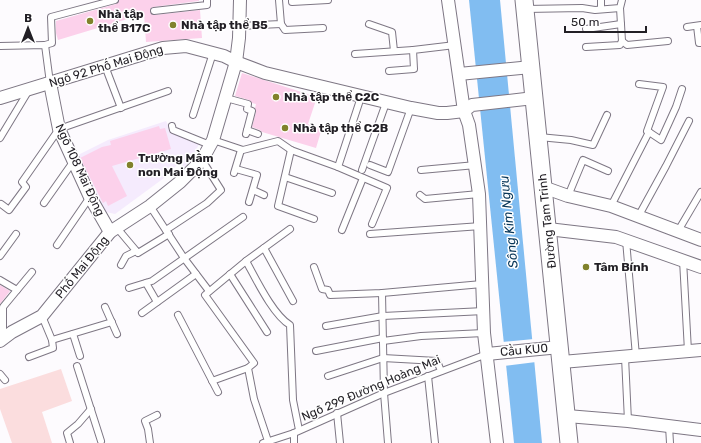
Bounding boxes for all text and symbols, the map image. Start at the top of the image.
place label: Nhà tập thể B17C [98,7,151,35]
north arrow [8,8,48,48]
scale bar [565,8,646,34]
text: B [24,12,32,25]
text: 50 m [571,15,599,29]
marker: Nhà tập thể B17C [85,16,95,26]
place label: Nhà tập thể B5 [181,18,268,32]
marker: Nhà tập thể B5 [168,20,178,30]
street label: Ngõ 92 Phố Mai Động [47,41,165,90]
place label: Nhà tập thể C2C [284,90,380,104]
marker: Nhà tập thể C2C [271,92,281,102]
place label: Nhà tập thể C2B [293,121,388,135]
street label: Ngõ 108 Mai Động [52,122,108,218]
marker: Nhà tập thể C2B [280,123,290,133]
place label: Trường Mầm non Mai Động [138,150,218,179]
marker: Trường Mầm non Mai Động [125,160,135,170]
street label: Đường Tam Trinh [535,173,559,269]
water label: Sông Kim Ngưu [496,175,522,269]
street label: Phố Mai Động [52,233,111,301]
place label: Tâm Bính [594,260,649,274]
marker: Tâm Bính [581,262,591,272]
street label: Cầu KU0 [499,340,549,359]
street label: Ngõ 299 Đường Hoàng Mai [299,352,443,424]

